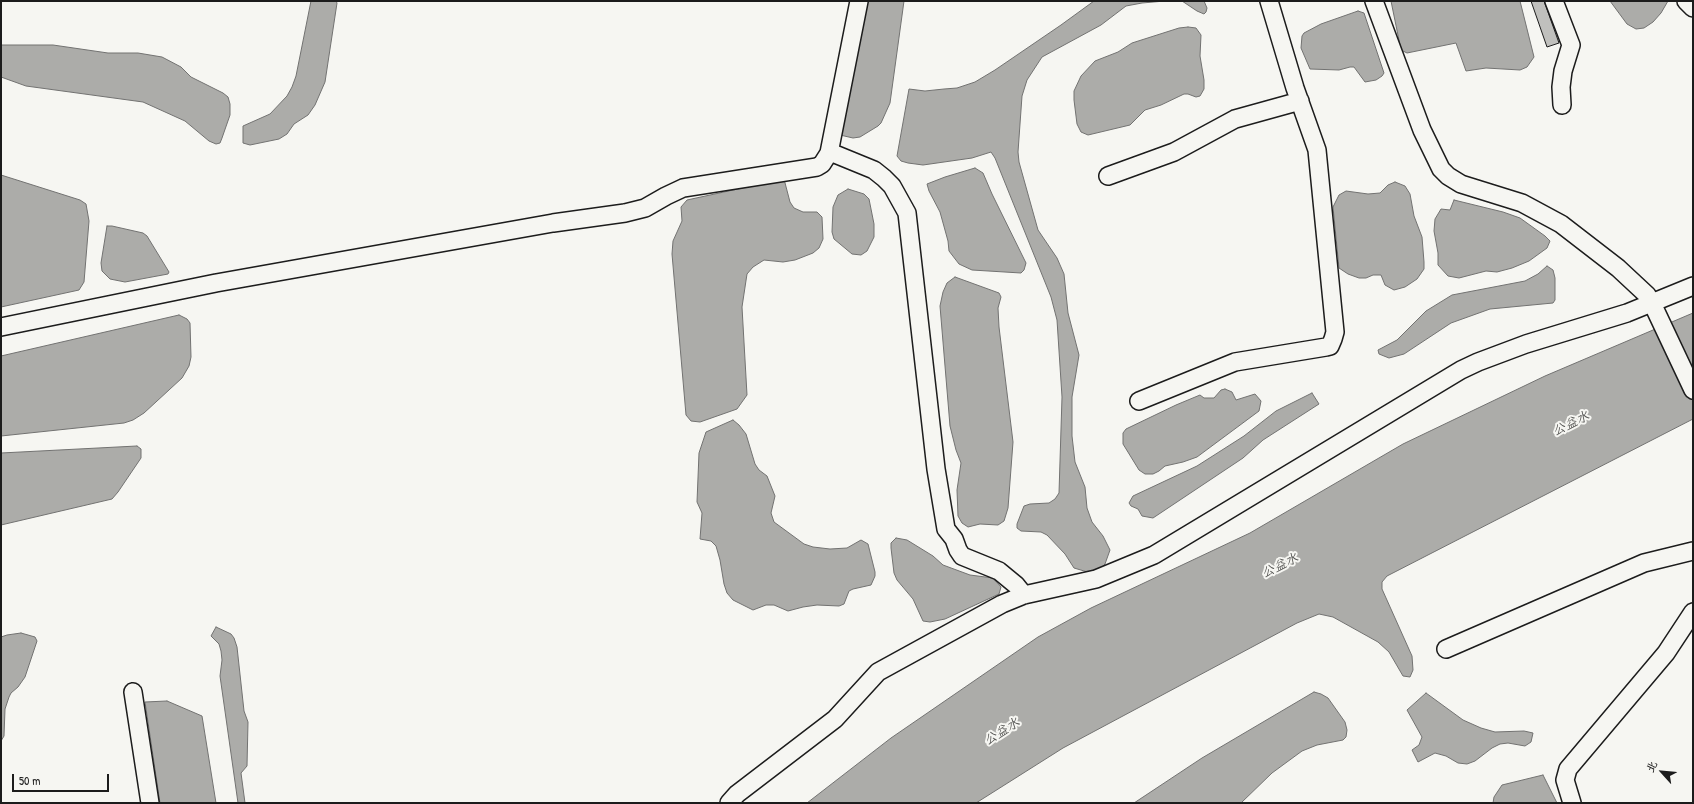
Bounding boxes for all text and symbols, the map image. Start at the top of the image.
water label: 公益水 [1550,408,1592,440]
water label: 公益水 [1259,550,1301,582]
water label: 公益水 [981,715,1023,749]
north arrow [1642,752,1682,792]
text: 北 [1643,758,1660,775]
scale bar [14,766,111,792]
text: 50 m [19,772,40,789]

